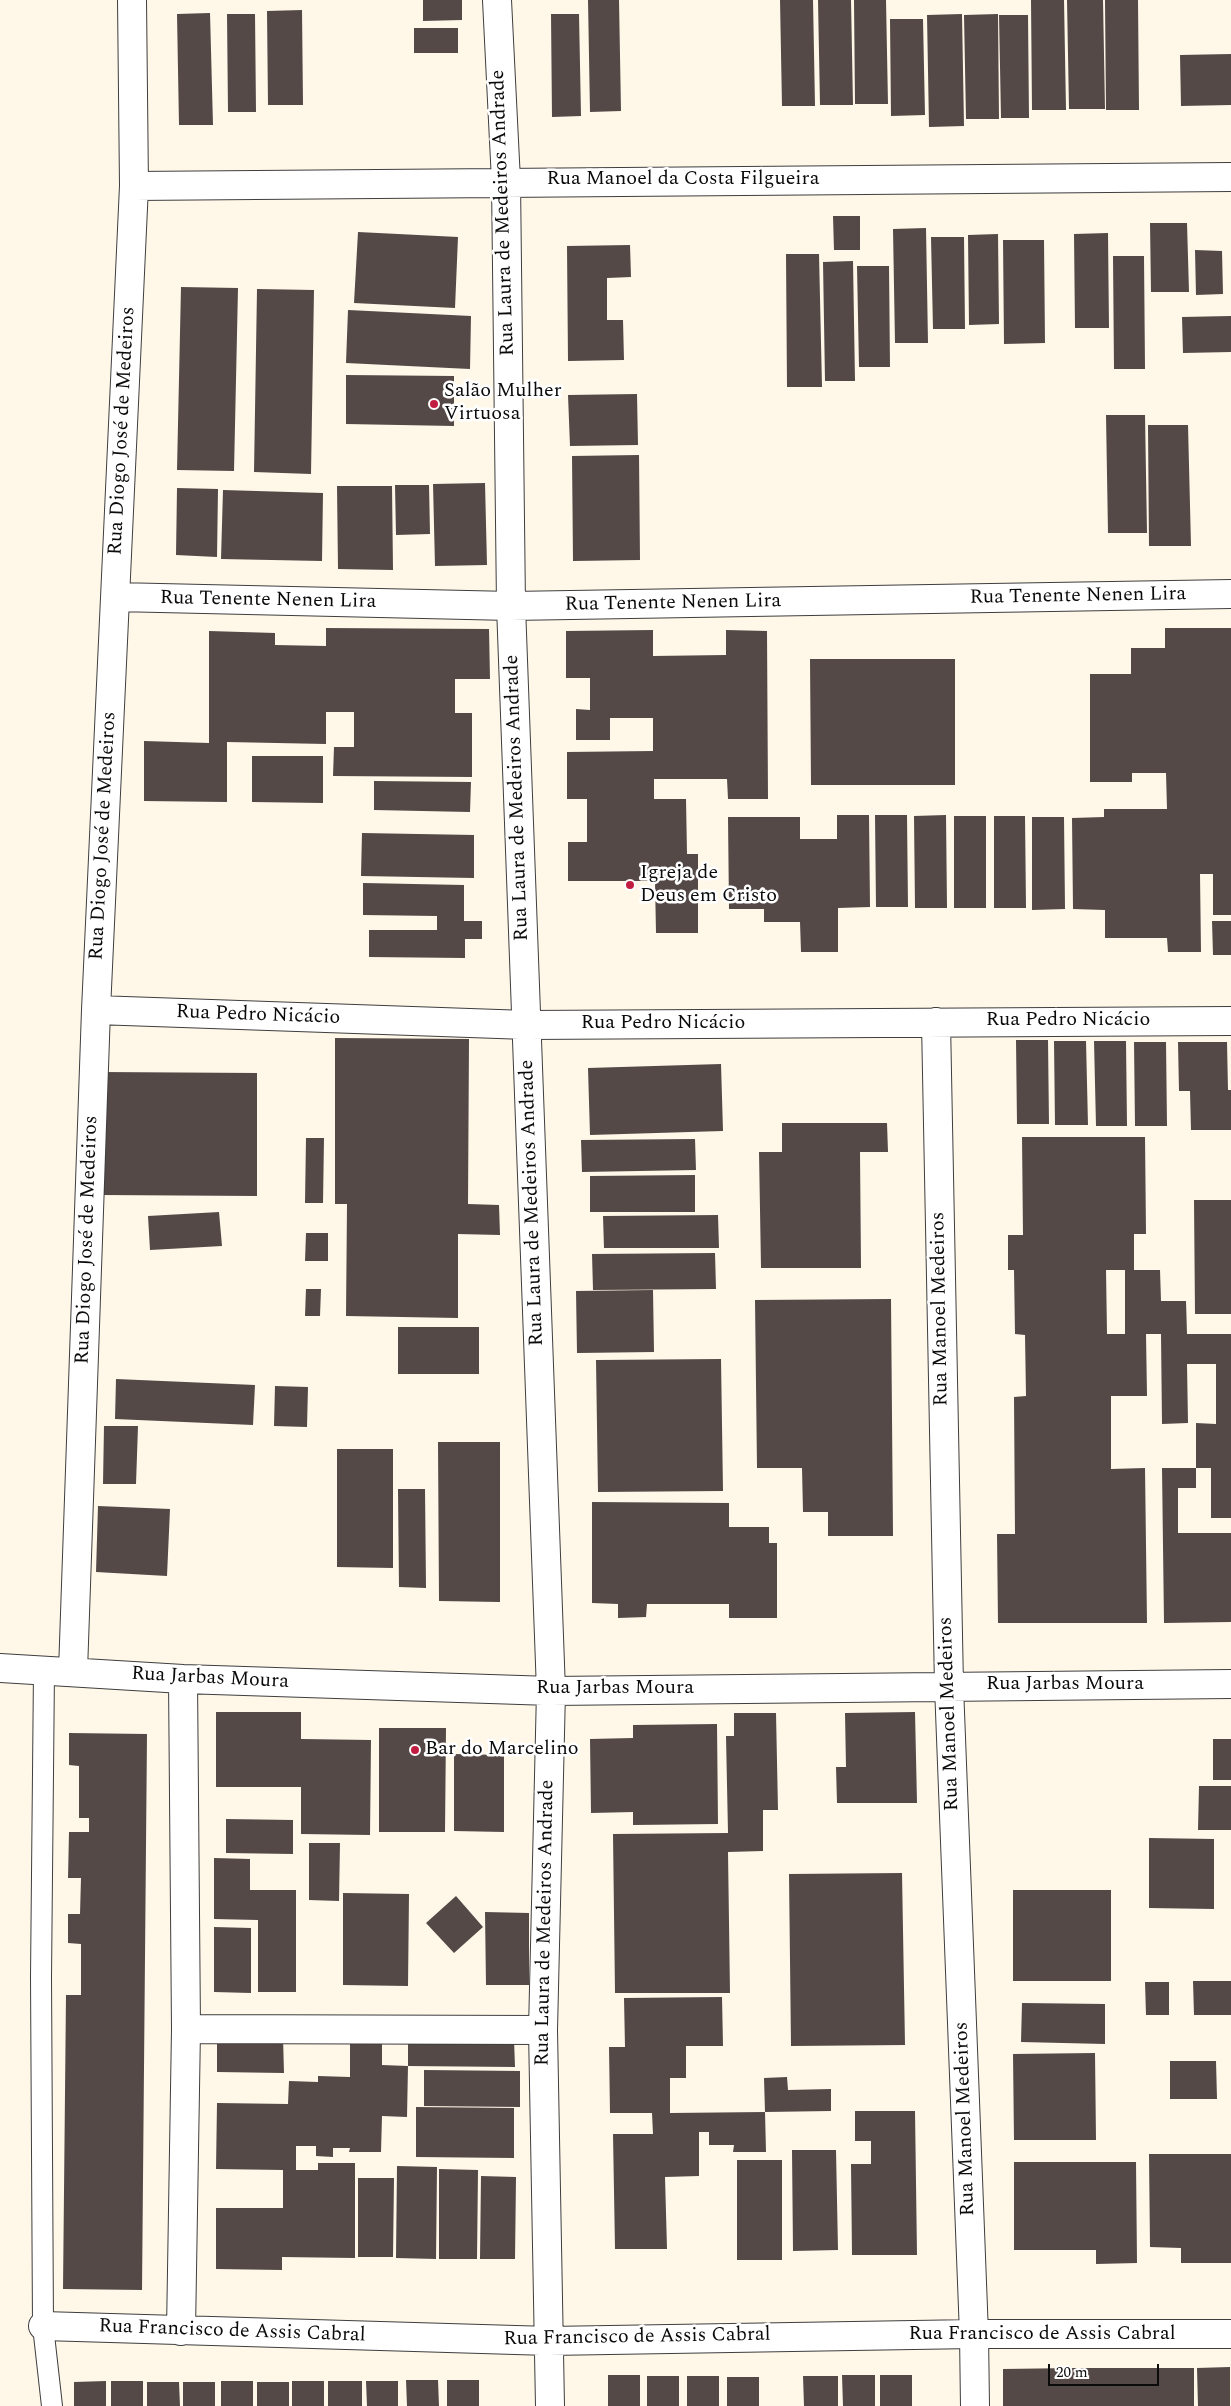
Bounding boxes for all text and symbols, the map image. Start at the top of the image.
street label: Rua Laura de Medeiros Andrade [487,69,521,357]
street label: Rua Manoel da Costa Filgueira [546,168,820,192]
street label: Rua Diogo José de Medeiros [104,306,142,556]
place label: Salão Mulher Virtuosa [444,380,562,427]
marker: Salão Mulher Virtuosa [428,398,440,410]
street label: Rua Tenente Nenen Lira [970,583,1186,611]
street label: Rua Tenente Nenen Lira [160,587,376,615]
street label: Rua Tenente Nenen Lira [565,590,781,618]
street label: Rua Laura de Medeiros Andrade [501,654,535,942]
street label: Rua Diogo José de Medeiros [85,711,123,961]
place label: Igreja de Deus em Cristo [640,862,777,909]
marker: Igreja de Deus em Cristo [624,879,636,891]
street label: Rua Pedro Nicácio [175,1001,341,1031]
street label: Rua Pedro Nicácio [986,1009,1150,1033]
street label: Rua Pedro Nicácio [581,1012,745,1036]
street label: Rua Laura de Medeiros Andrade [516,1059,550,1347]
street label: Rua Diogo José de Medeiros [72,1115,104,1365]
street label: Rua Manoel Medeiros [927,1211,955,1407]
street label: Rua Manoel Medeiros [935,1616,965,1812]
street label: Rua Jarbas Moura [130,1663,290,1695]
street label: Rua Jarbas Moura [986,1673,1144,1697]
street label: Rua Jarbas Moura [536,1677,694,1701]
place label: Bar do Marcelino [425,1738,579,1762]
marker: Bar do Marcelino [409,1744,421,1756]
street label: Rua Laura de Medeiros Andrade [532,1780,560,2066]
street label: Rua Manoel Medeiros [951,2021,981,2217]
street label: Rua Francisco de Assis Cabral [98,2315,366,2349]
street label: Rua Francisco de Assis Cabral [908,2323,1176,2347]
street label: Rua Francisco de Assis Cabral [503,2324,771,2352]
scale bar [1051,2354,1162,2386]
text: 20 m [1056,2361,1088,2384]

